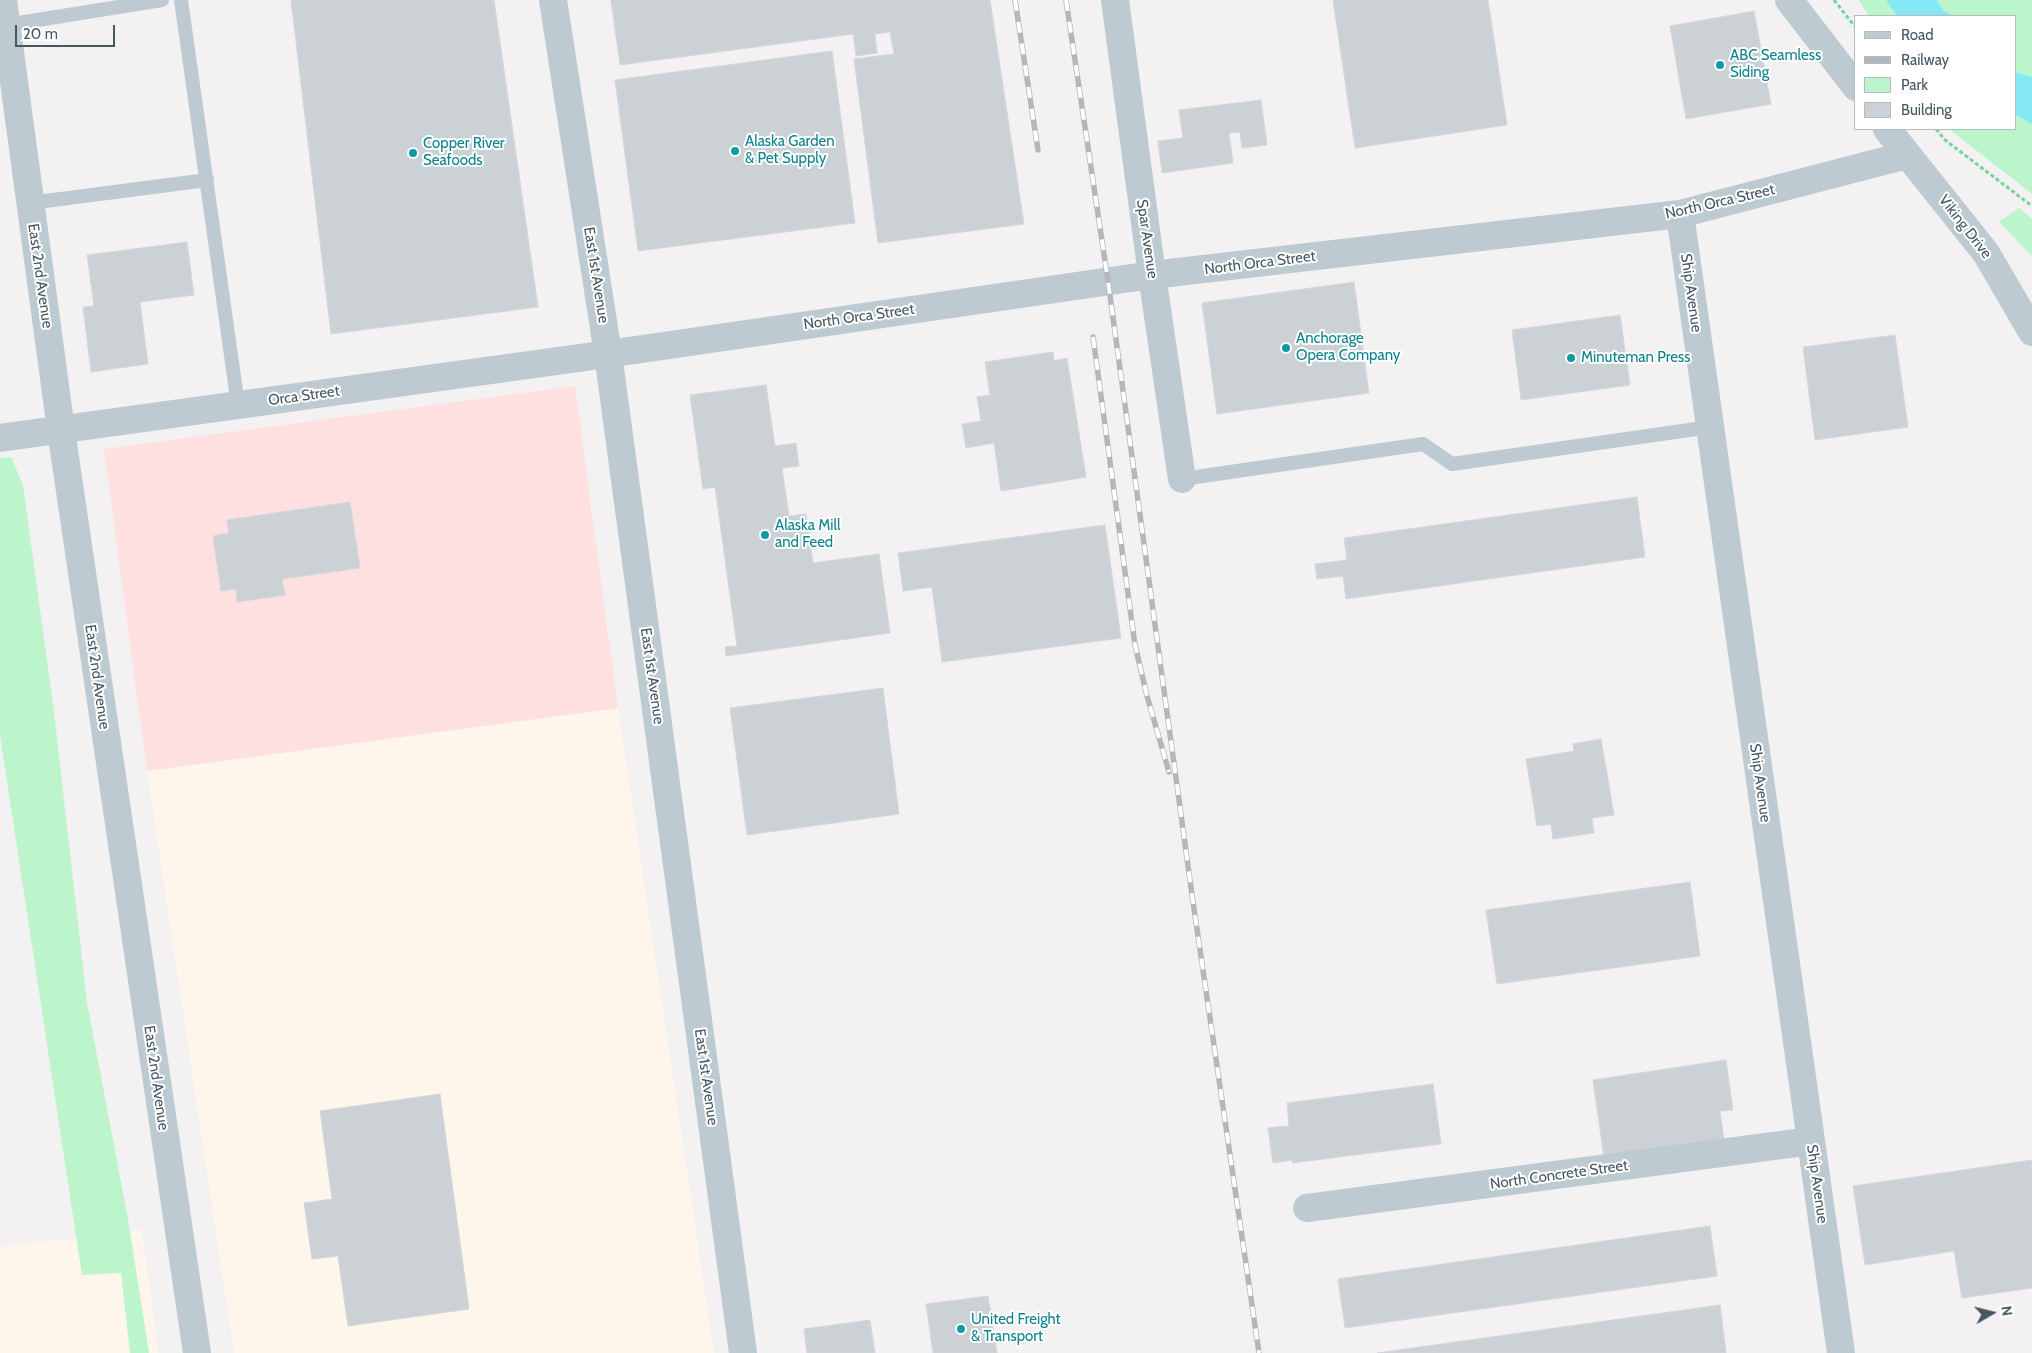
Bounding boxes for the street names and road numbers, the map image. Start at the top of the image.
street label: North Orca Street [1663,181,1777,223]
street label: Viking Drive [1935,192,1995,262]
street label: Spar Avenue [1133,198,1161,280]
street label: East 2nd Avenue [24,222,56,330]
street label: East 1st Avenue [580,226,612,324]
street label: North Orca Street [1203,247,1317,279]
street label: Ship Avenue [1677,252,1705,334]
street label: North Orca Street [802,300,916,334]
street label: Orca Street [267,382,341,410]
street label: East 2nd Avenue [81,623,113,731]
street label: East 1st Avenue [636,627,668,725]
street label: Ship Avenue [1746,742,1774,824]
street label: East 2nd Avenue [140,1024,172,1132]
street label: East 1st Avenue [690,1028,722,1126]
street label: Ship Avenue [1803,1143,1831,1225]
street label: North Concrete Street [1489,1156,1629,1194]

